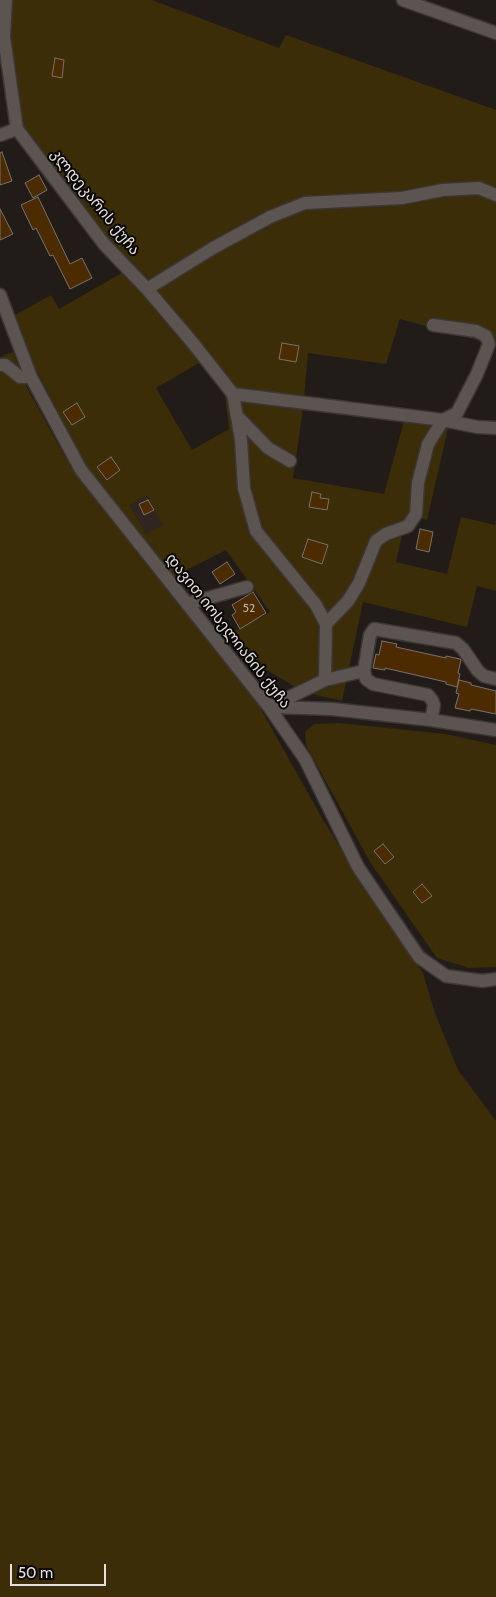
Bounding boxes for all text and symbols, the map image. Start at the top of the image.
street label: კლდეკარის ქუჩა [47,145,143,259]
street label: დავით იოსელიანის ქუჩა [162,550,294,712]
house number: 52 [243,601,255,615]
scale bar [12,1554,109,1586]
text: 50 m [18,1564,53,1582]

